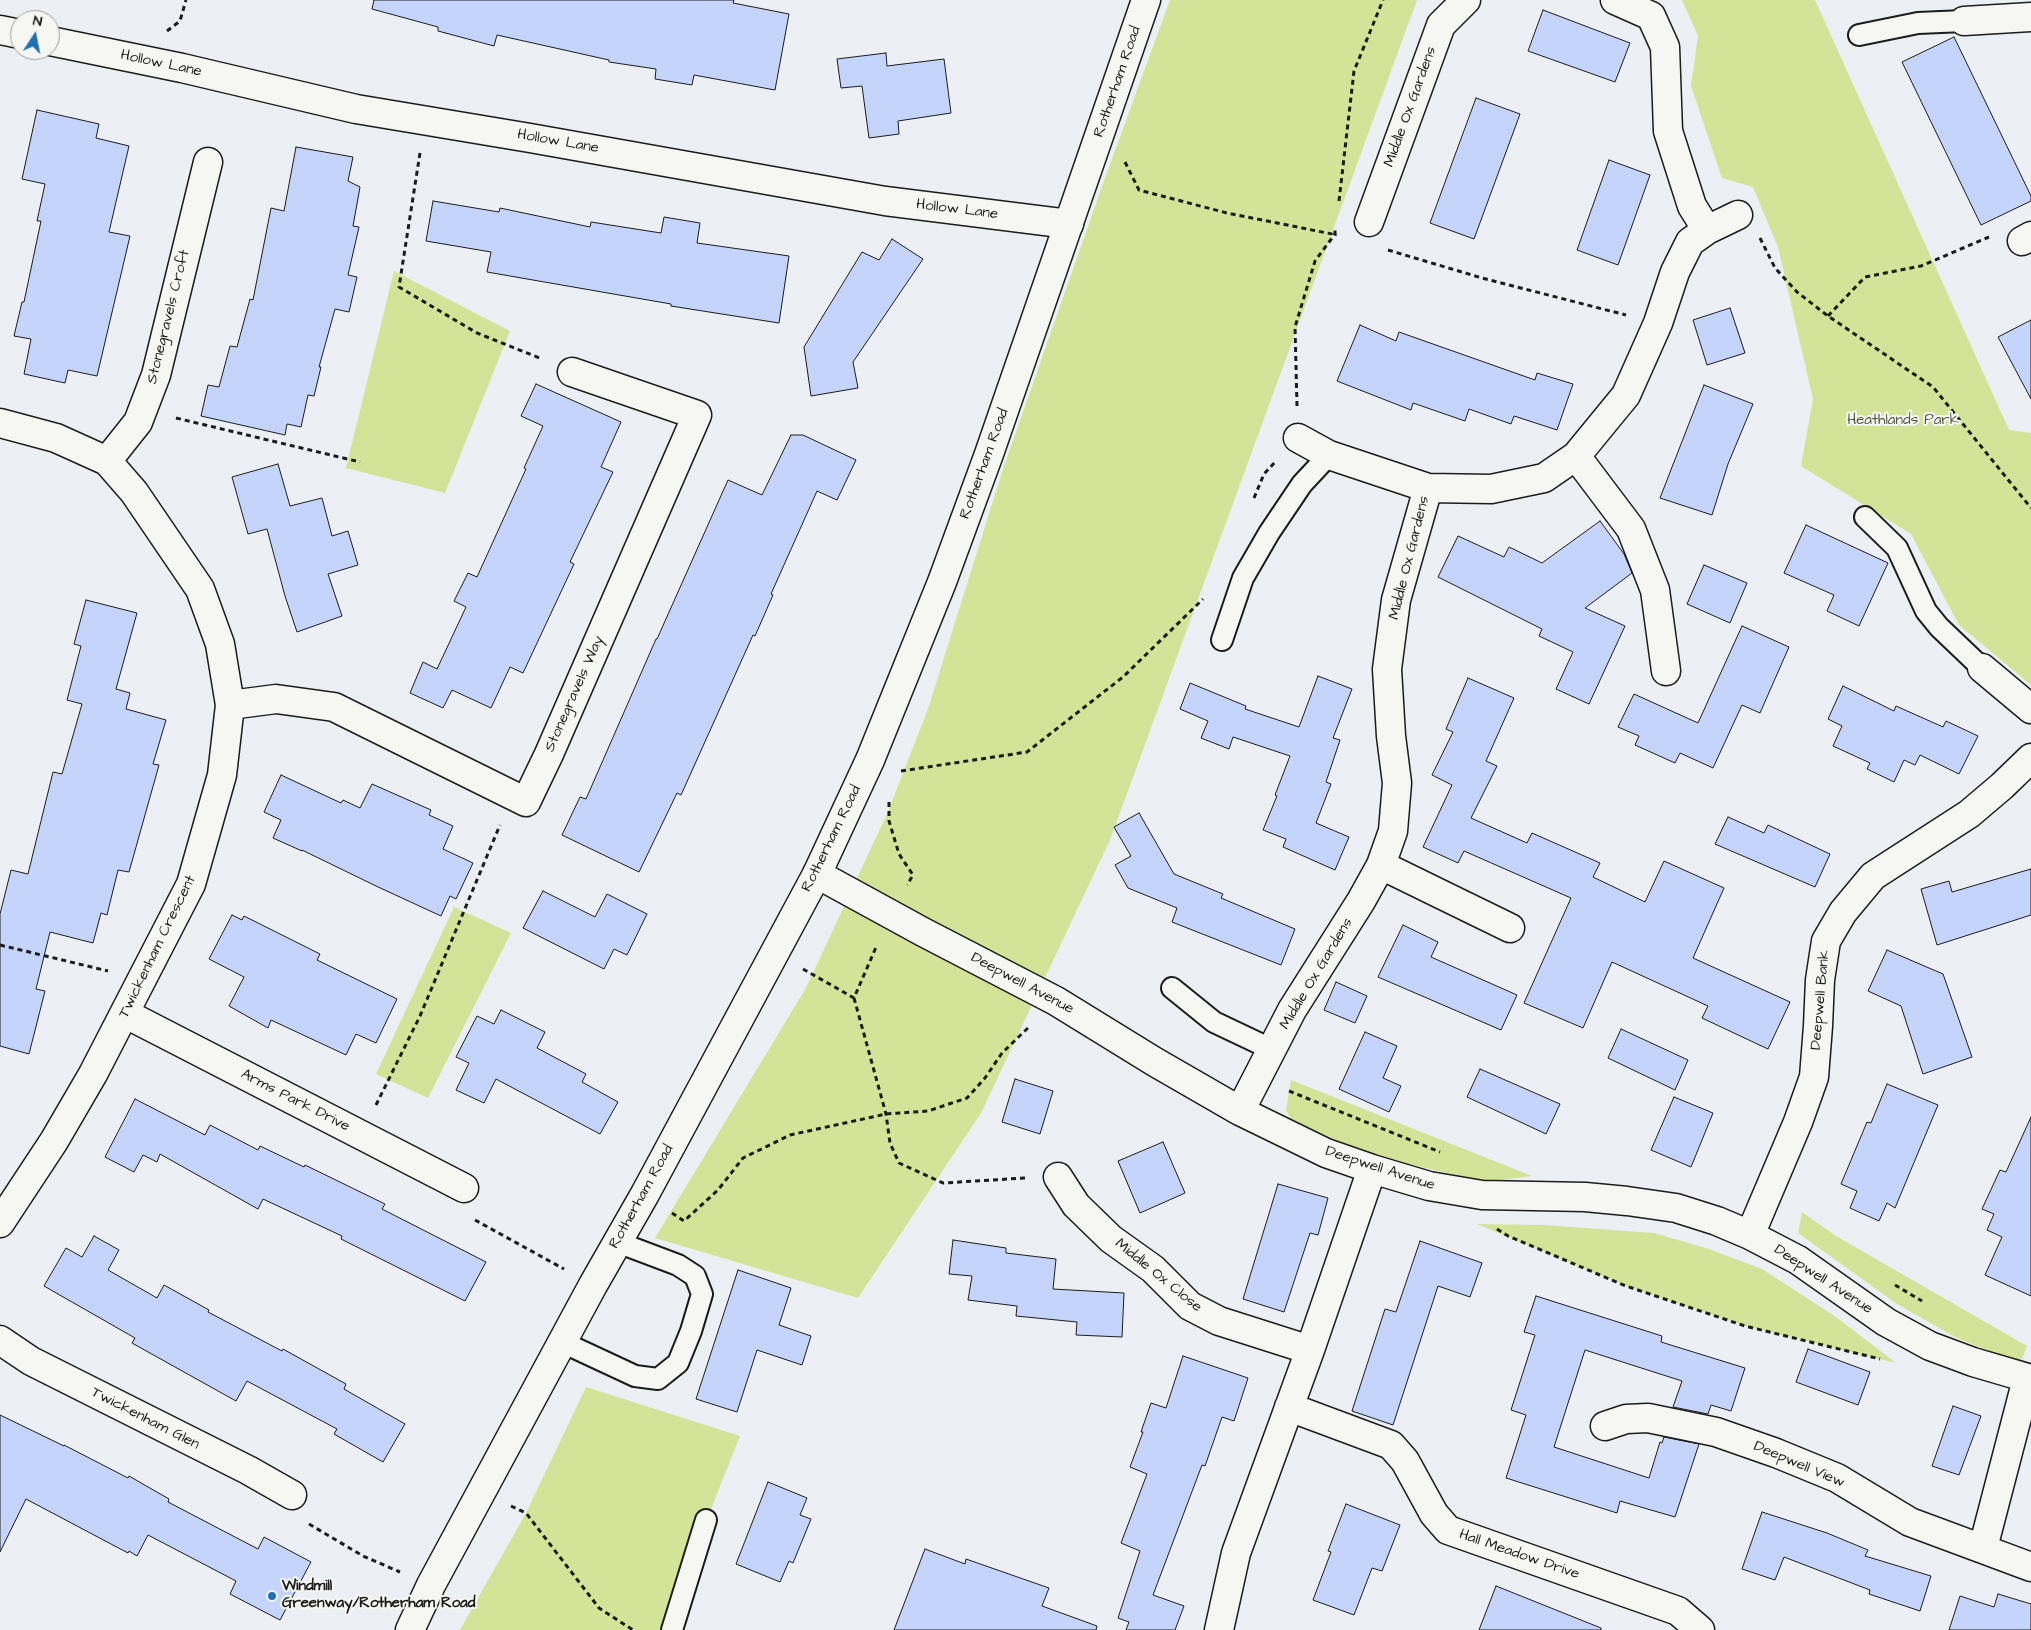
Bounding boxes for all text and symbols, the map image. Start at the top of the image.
north arrow [10,10,60,60]
text: N [31,11,44,32]
street label: Rotherham Road [1091,24,1145,140]
street label: Middle Ox Gardens [1381,44,1441,170]
street label: Hollow Lane [119,47,203,81]
street label: Hollow Lane [516,126,600,158]
street label: Hollow Lane [915,196,999,224]
street label: Stonegravels Croft [144,248,194,386]
street label: Rotherham Road [957,406,1013,522]
park label: Heathlands Park [1847,412,1959,430]
street label: Middle Ox Gardens [1386,494,1434,622]
street label: Stonegravels Way [541,633,609,755]
street label: Rotherham Road [798,783,866,895]
street label: Twickenham Crescent [116,873,200,1021]
street label: Middle Ox Gardens [1277,915,1357,1033]
street label: Deepwell Avenue [967,949,1077,1019]
street label: Deepwell Bank [1808,949,1834,1051]
street label: Arms Park Drive [237,1066,353,1136]
street label: Rotherham Road [606,1142,678,1252]
street label: Deepwell Avenue [1323,1143,1437,1195]
street label: Middle Ox Close [1111,1235,1205,1317]
street label: Deepwell Avenue [1770,1241,1876,1319]
street label: Twickenham Glen [88,1384,202,1454]
street label: Deepwell View [1751,1438,1847,1492]
street label: Hall Meadow Drive [1456,1526,1582,1584]
place label: Windmill Greenway/Rotherham Road [282,1578,475,1613]
marker: Windmill Greenway/Rotherham Road [266,1590,278,1602]

